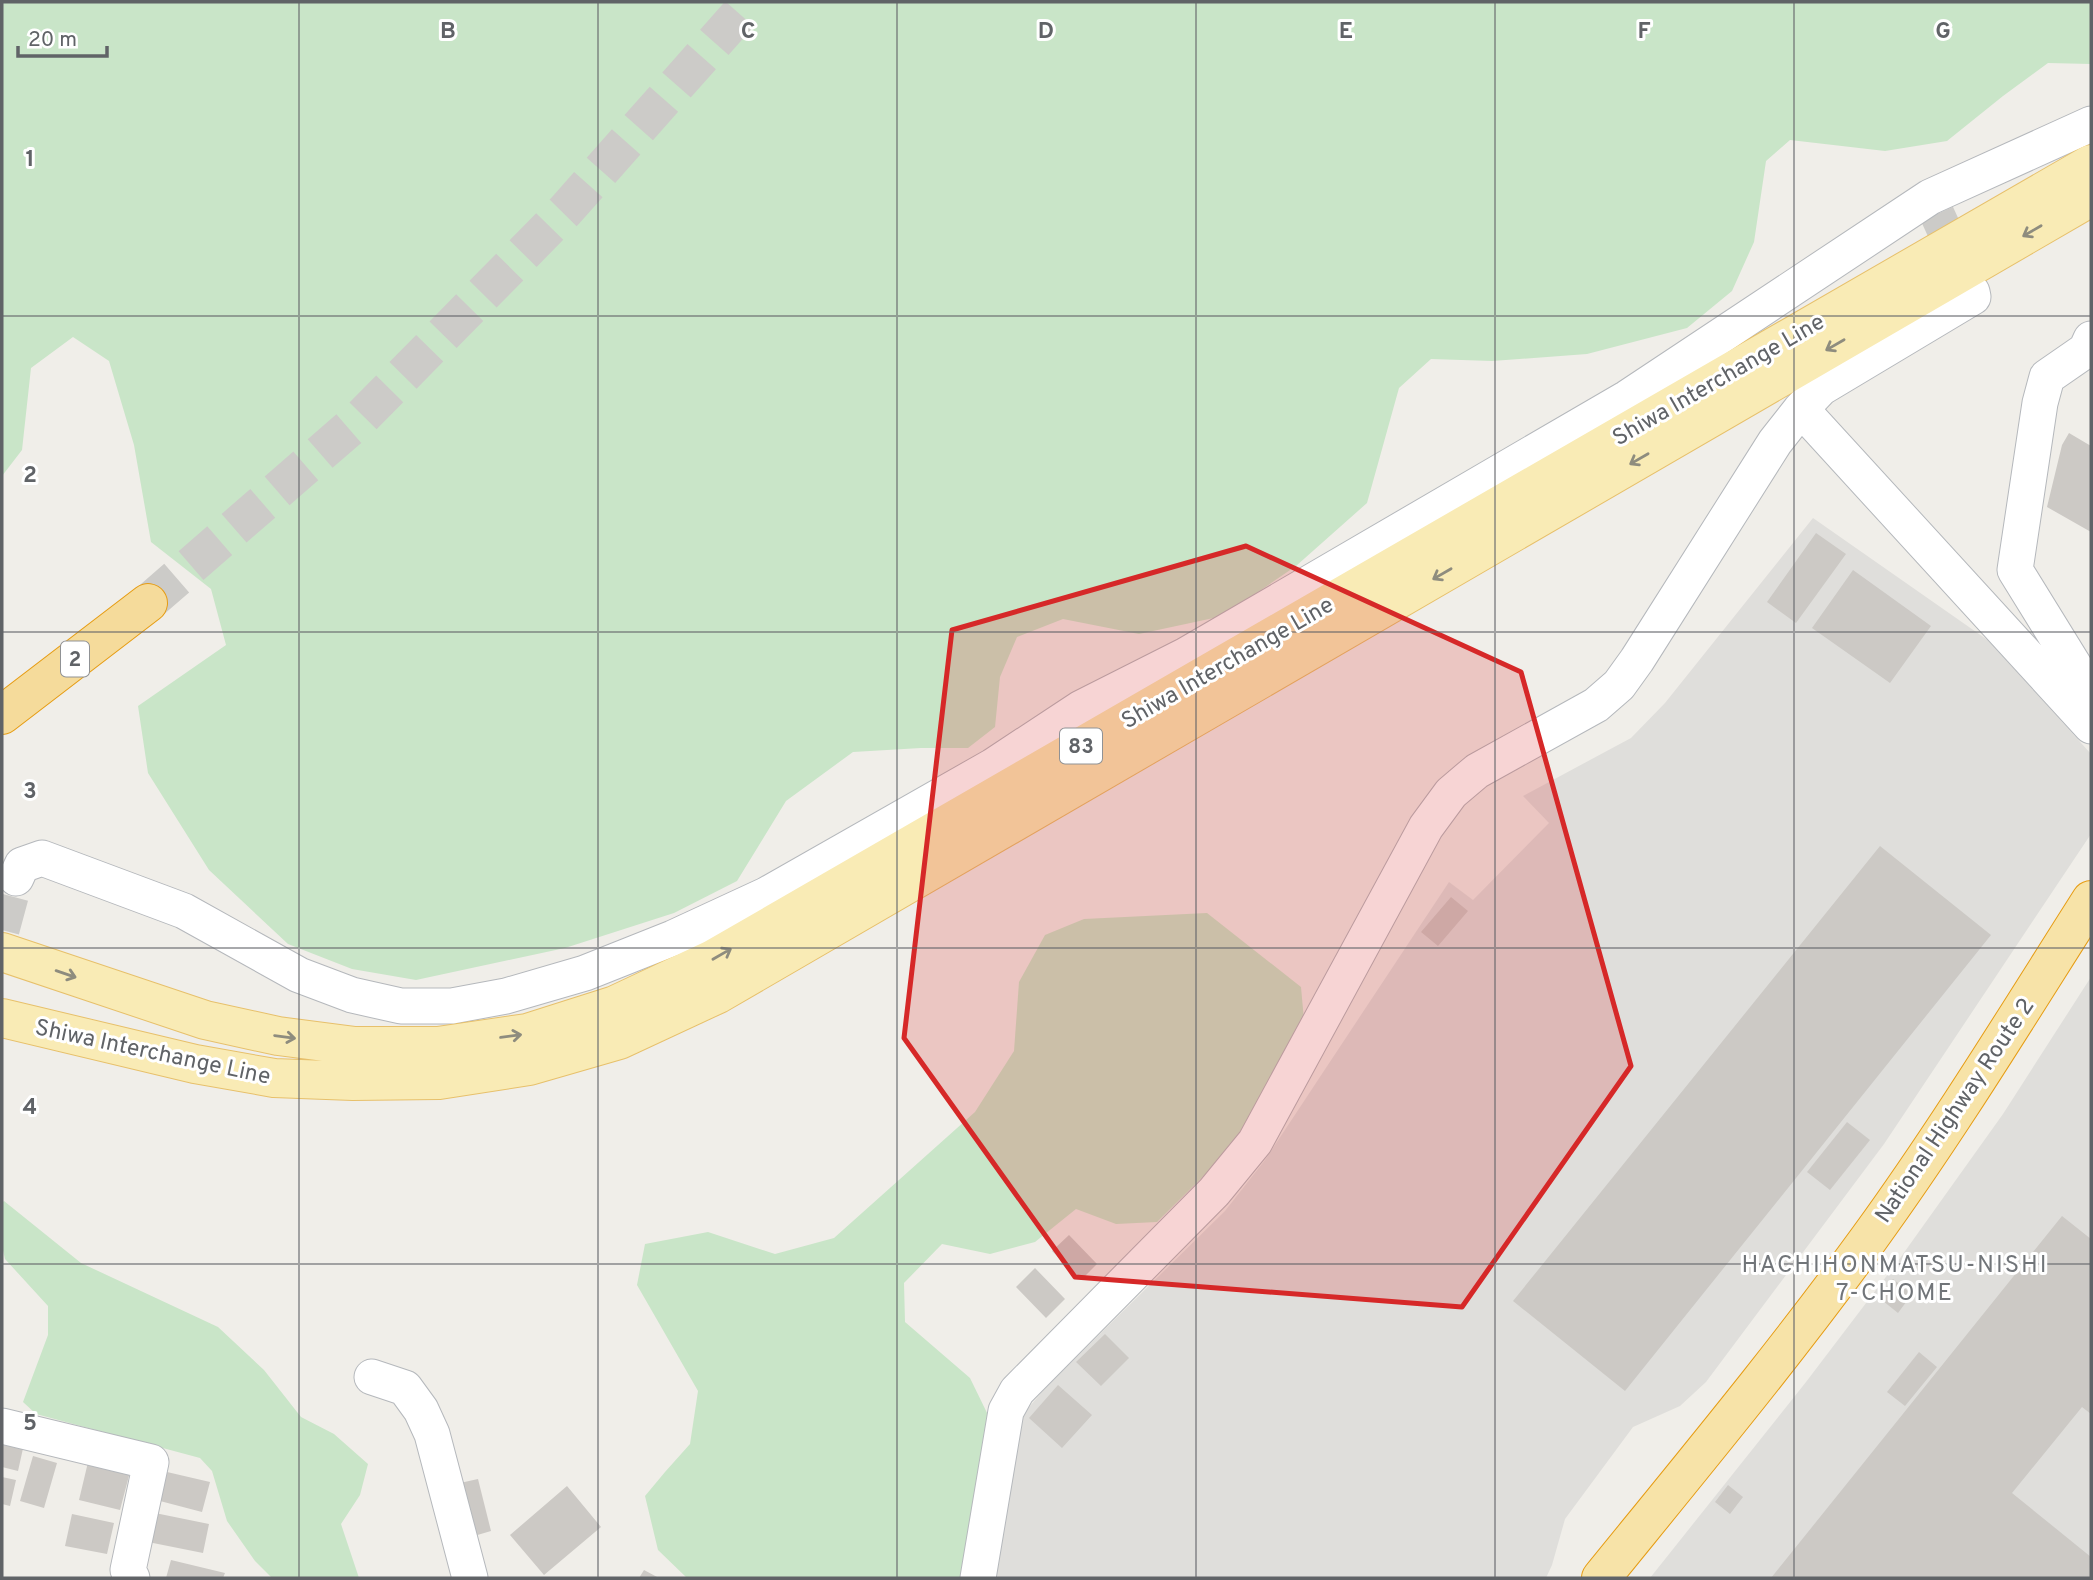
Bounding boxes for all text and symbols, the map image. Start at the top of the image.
scale bar [18,14,107,58]
text: B [440,18,456,47]
text: C [741,18,755,47]
text: D [1038,18,1054,47]
text: E [1339,18,1353,47]
text: F [1637,18,1651,47]
text: G [1935,18,1951,47]
text: 20 m [28,27,77,54]
text: 1 [25,146,35,175]
one-way arrow [2023,224,2043,238]
street label: Shiwa Interchange Line [1608,309,1830,454]
one-way arrow [1826,338,1846,352]
one-way arrow [1629,453,1649,467]
text: 2 [23,462,37,491]
one-way arrow [1432,567,1452,581]
street label: Shiwa Interchange Line [1117,592,1339,737]
road number: 2 [61,642,89,676]
road number: 83 [1060,728,1102,764]
text: 3 [23,778,37,807]
one-way arrow [711,947,732,960]
one-way arrow [55,969,77,981]
street label: National Highway Route 2 [1870,993,2042,1229]
street label: Shiwa Interchange Line [32,1014,273,1093]
one-way arrow [499,1029,522,1042]
one-way arrow [273,1031,295,1044]
text: 4 [23,1094,37,1123]
district label: HACHIHONMATSU-NISHI 7-CHOME [1741,1251,2049,1309]
text: 5 [23,1410,37,1439]

